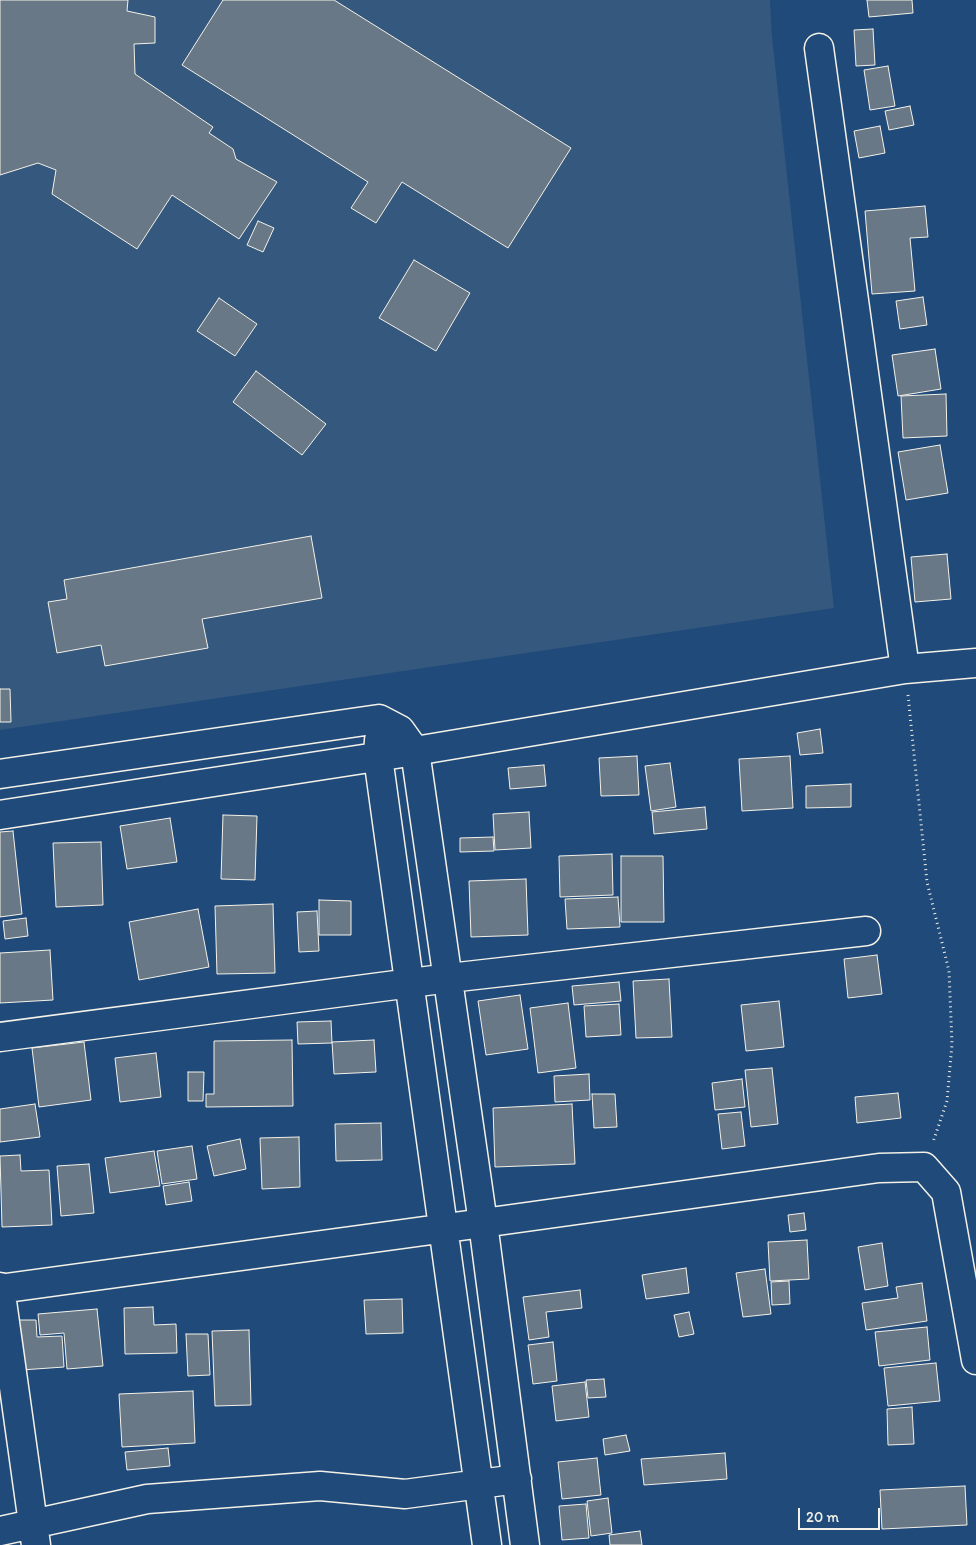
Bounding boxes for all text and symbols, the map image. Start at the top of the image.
scale bar [801,1498,884,1530]
text: 20 m [806,1508,839,1526]

